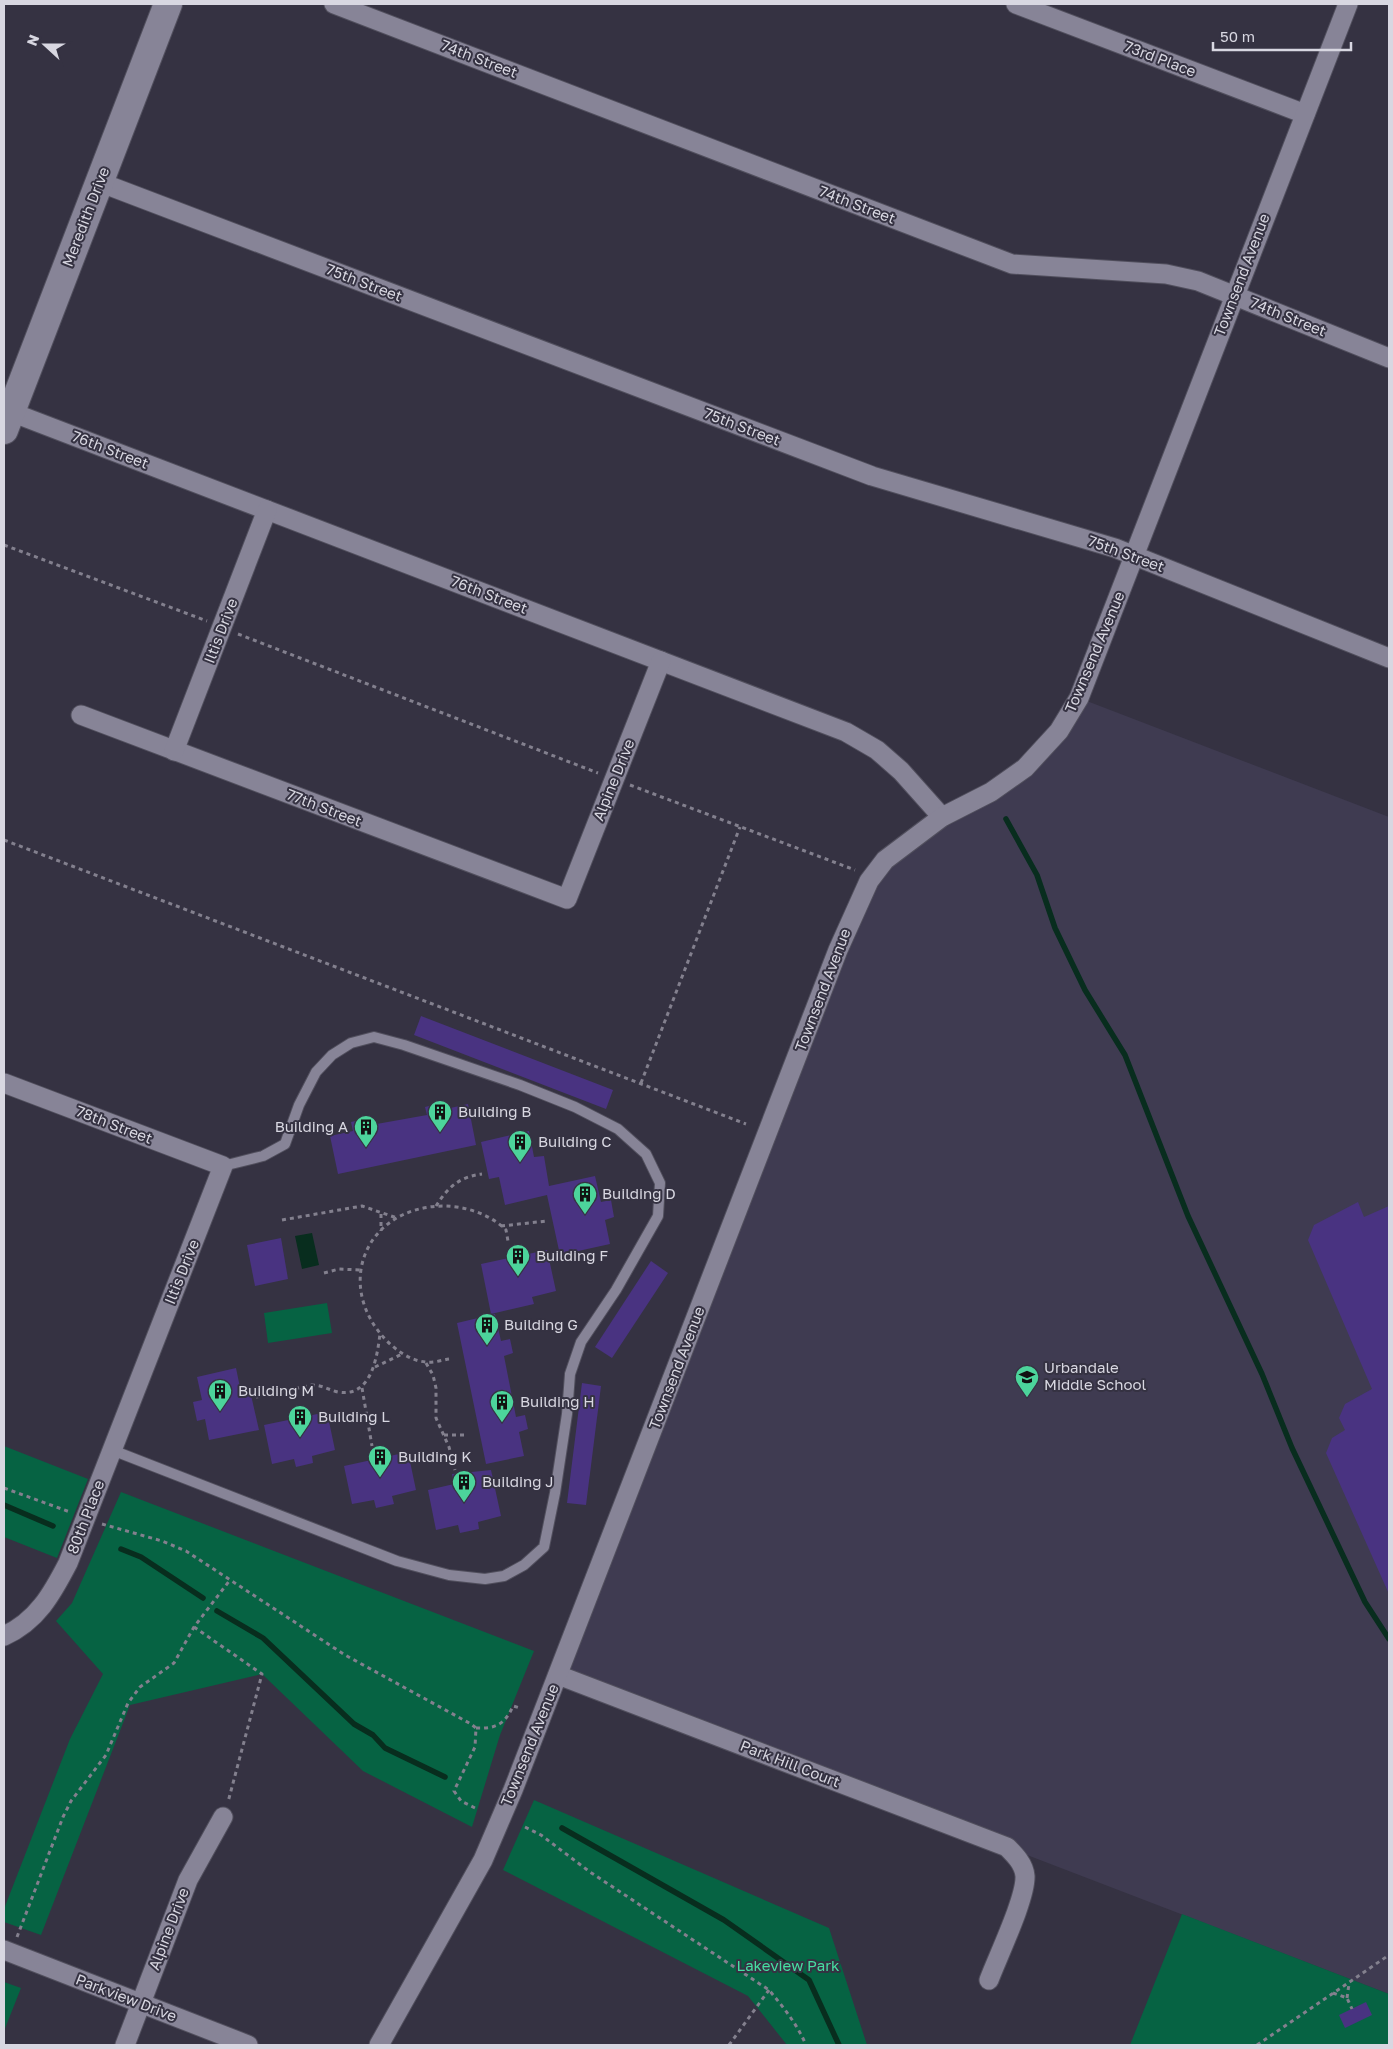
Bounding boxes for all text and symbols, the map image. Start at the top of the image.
north arrow [20,20,70,70]
scale bar [1213,20,1350,52]
text: 50 m [1220,27,1255,45]
text: N [23,32,42,48]
street label: 74th Street [439,35,520,81]
street label: 73rd Place [1122,36,1199,80]
street label: Meredith Drive [58,164,112,269]
street label: 74th Street [817,181,898,227]
street label: Townsend Avenue [1209,210,1273,339]
street label: 75th Street [324,259,405,305]
street label: 74th Street [1248,293,1329,339]
street label: 75th Street [702,403,783,449]
street label: 76th Street [70,426,151,472]
street label: 75th Street [1086,531,1167,575]
street label: 76th Street [449,571,530,617]
street label: Townsend Avenue [1060,588,1128,715]
street label: Iltis Drive [199,595,241,666]
street label: Alpine Drive [589,736,638,823]
street label: 77th Street [284,784,365,830]
street label: Townsend Avenue [790,925,854,1054]
building icon: Building B [427,1099,453,1133]
street label: 78th Street [74,1101,155,1147]
place label: Building B [458,1102,531,1120]
building icon: Building A [353,1114,379,1148]
place label: Building A [275,1117,348,1135]
building icon: Building C [507,1129,533,1163]
place label: Building C [538,1132,611,1150]
building icon: Building D [572,1181,598,1215]
place label: Building D [602,1184,676,1202]
street label: Iltis Drive [160,1236,202,1307]
building icon: Building F [505,1243,531,1277]
place label: Building F [536,1246,608,1264]
street label: Townsend Avenue [644,1303,708,1432]
building icon: Building G [474,1312,500,1346]
place label: Building G [504,1315,578,1333]
place label: Urbandale Middle School [1044,1358,1146,1393]
school or university icon: Urbandale Middle School [1014,1364,1040,1398]
building icon: Building M [207,1378,233,1412]
place label: Building M [238,1381,314,1399]
building icon: Building H [489,1389,515,1423]
place label: Building H [520,1392,595,1410]
building icon: Building L [287,1404,313,1438]
place label: Building L [318,1407,390,1425]
building icon: Building K [367,1444,393,1478]
place label: Building K [398,1447,472,1465]
building icon: Building J [451,1469,477,1503]
place label: Building J [482,1472,554,1490]
street label: 80th Place [63,1477,107,1556]
street label: Townsend Avenue [496,1681,562,1808]
street label: Park Hill Court [738,1736,843,1790]
street label: Alpine Drive [144,1885,192,1972]
park label: Lakeview Park [736,1956,840,1974]
street label: Parkview Drive [73,1970,180,2025]

